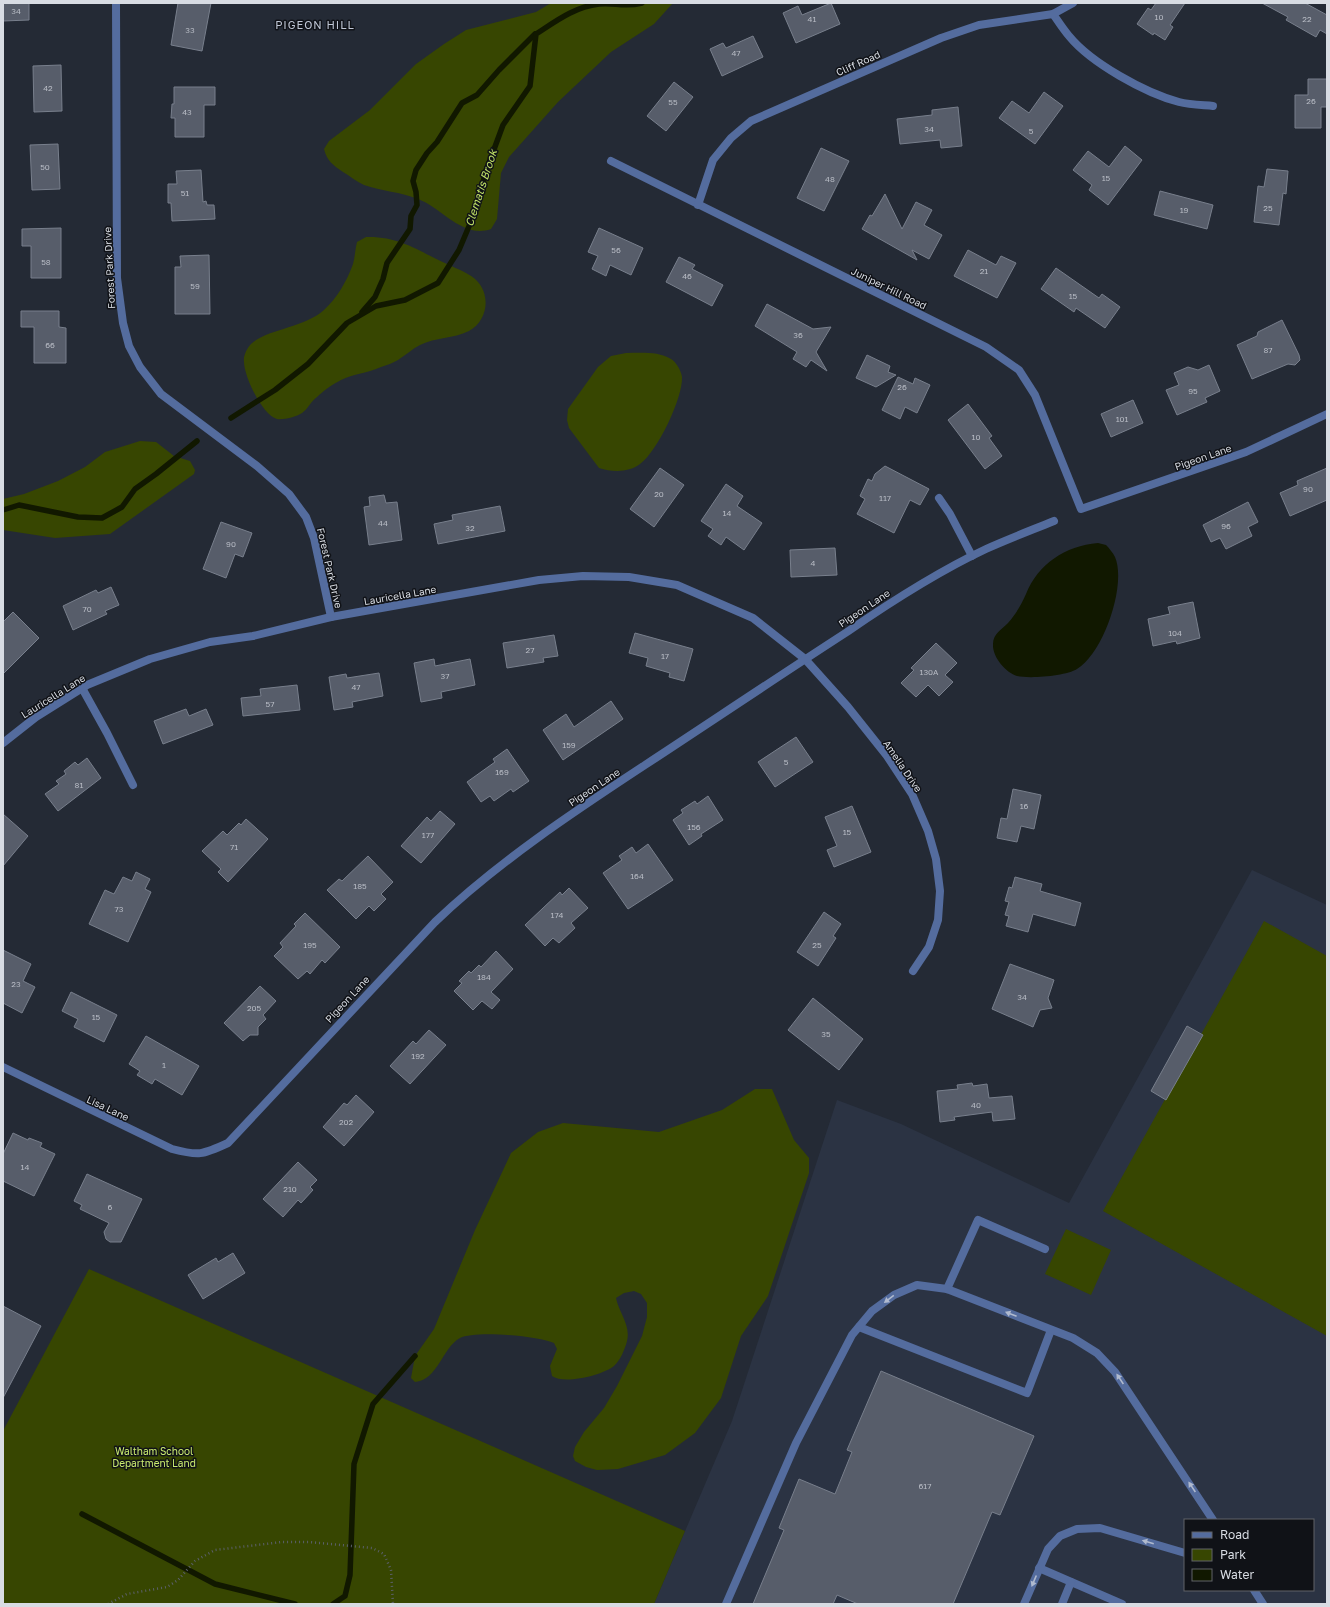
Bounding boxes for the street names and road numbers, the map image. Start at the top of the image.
street label: Cliff Road [834,48,882,78]
street label: Forest Park Drive [101,226,117,309]
street label: Juniper Hill Road [849,265,929,311]
street label: Pigeon Lane [1173,442,1233,472]
street label: Forest Park Drive [315,527,345,610]
street label: Lauricella Lane [363,583,437,607]
street label: Pigeon Lane [836,586,892,630]
street label: Lauricella Lane [19,671,87,721]
street label: Amelia Drive [881,738,925,794]
street label: Pigeon Lane [566,765,622,809]
street label: Pigeon Lane [322,973,372,1025]
street label: Lisa Lane [85,1093,131,1123]

